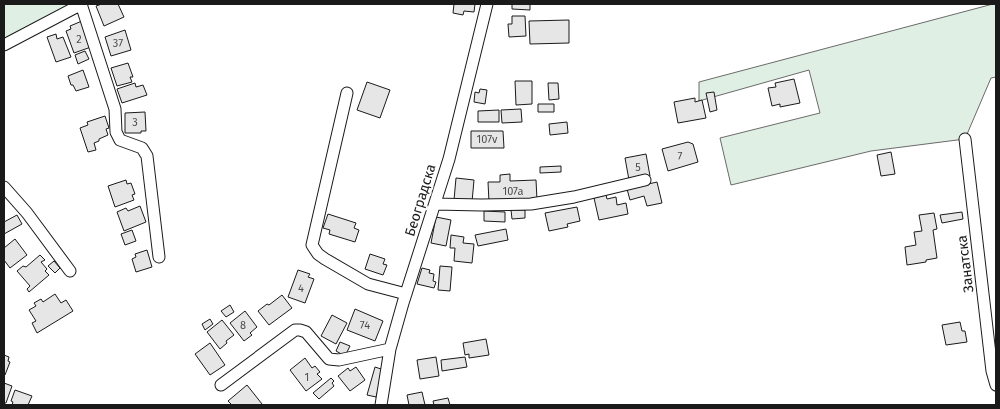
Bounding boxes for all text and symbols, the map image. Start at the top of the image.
house number: 2 [76,33,82,46]
house number: 37 [113,37,123,50]
house number: 3 [132,116,138,129]
house number: 107v [477,133,498,146]
house number: 7 [678,150,683,163]
house number: 5 [635,161,641,174]
street label: Београдска [401,162,440,238]
house number: 107a [502,185,524,198]
street label: Занатска [954,234,977,294]
house number: 4 [298,282,304,295]
house number: 8 [240,319,246,332]
house number: 74 [360,319,370,332]
house number: 1 [305,371,309,384]

